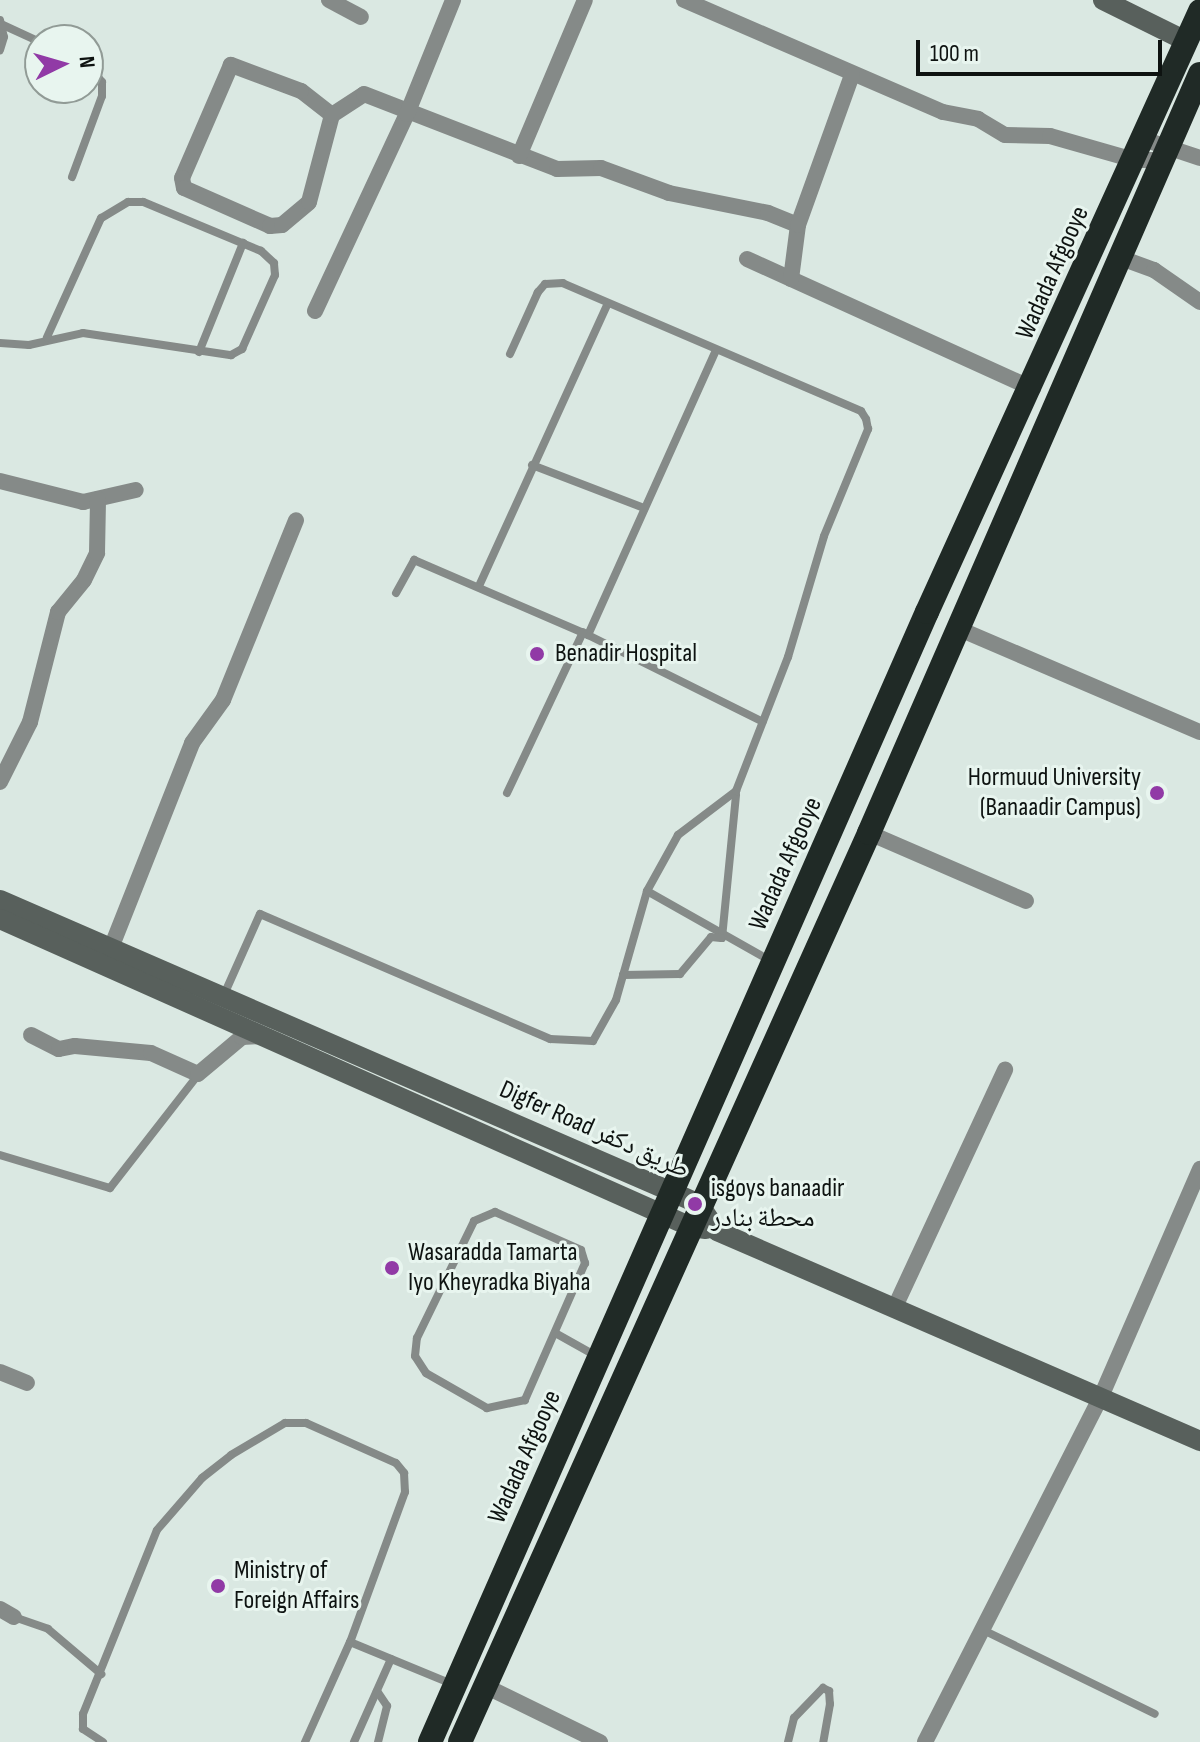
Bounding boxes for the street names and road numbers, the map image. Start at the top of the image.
street label: Wadada Afgooye [1010,202,1096,344]
street label: Wadada Afgooye [743,793,829,935]
street label: Digfer Road طريق دكفر [494,1074,694,1186]
street label: Wadada Afgooye [482,1386,568,1528]

